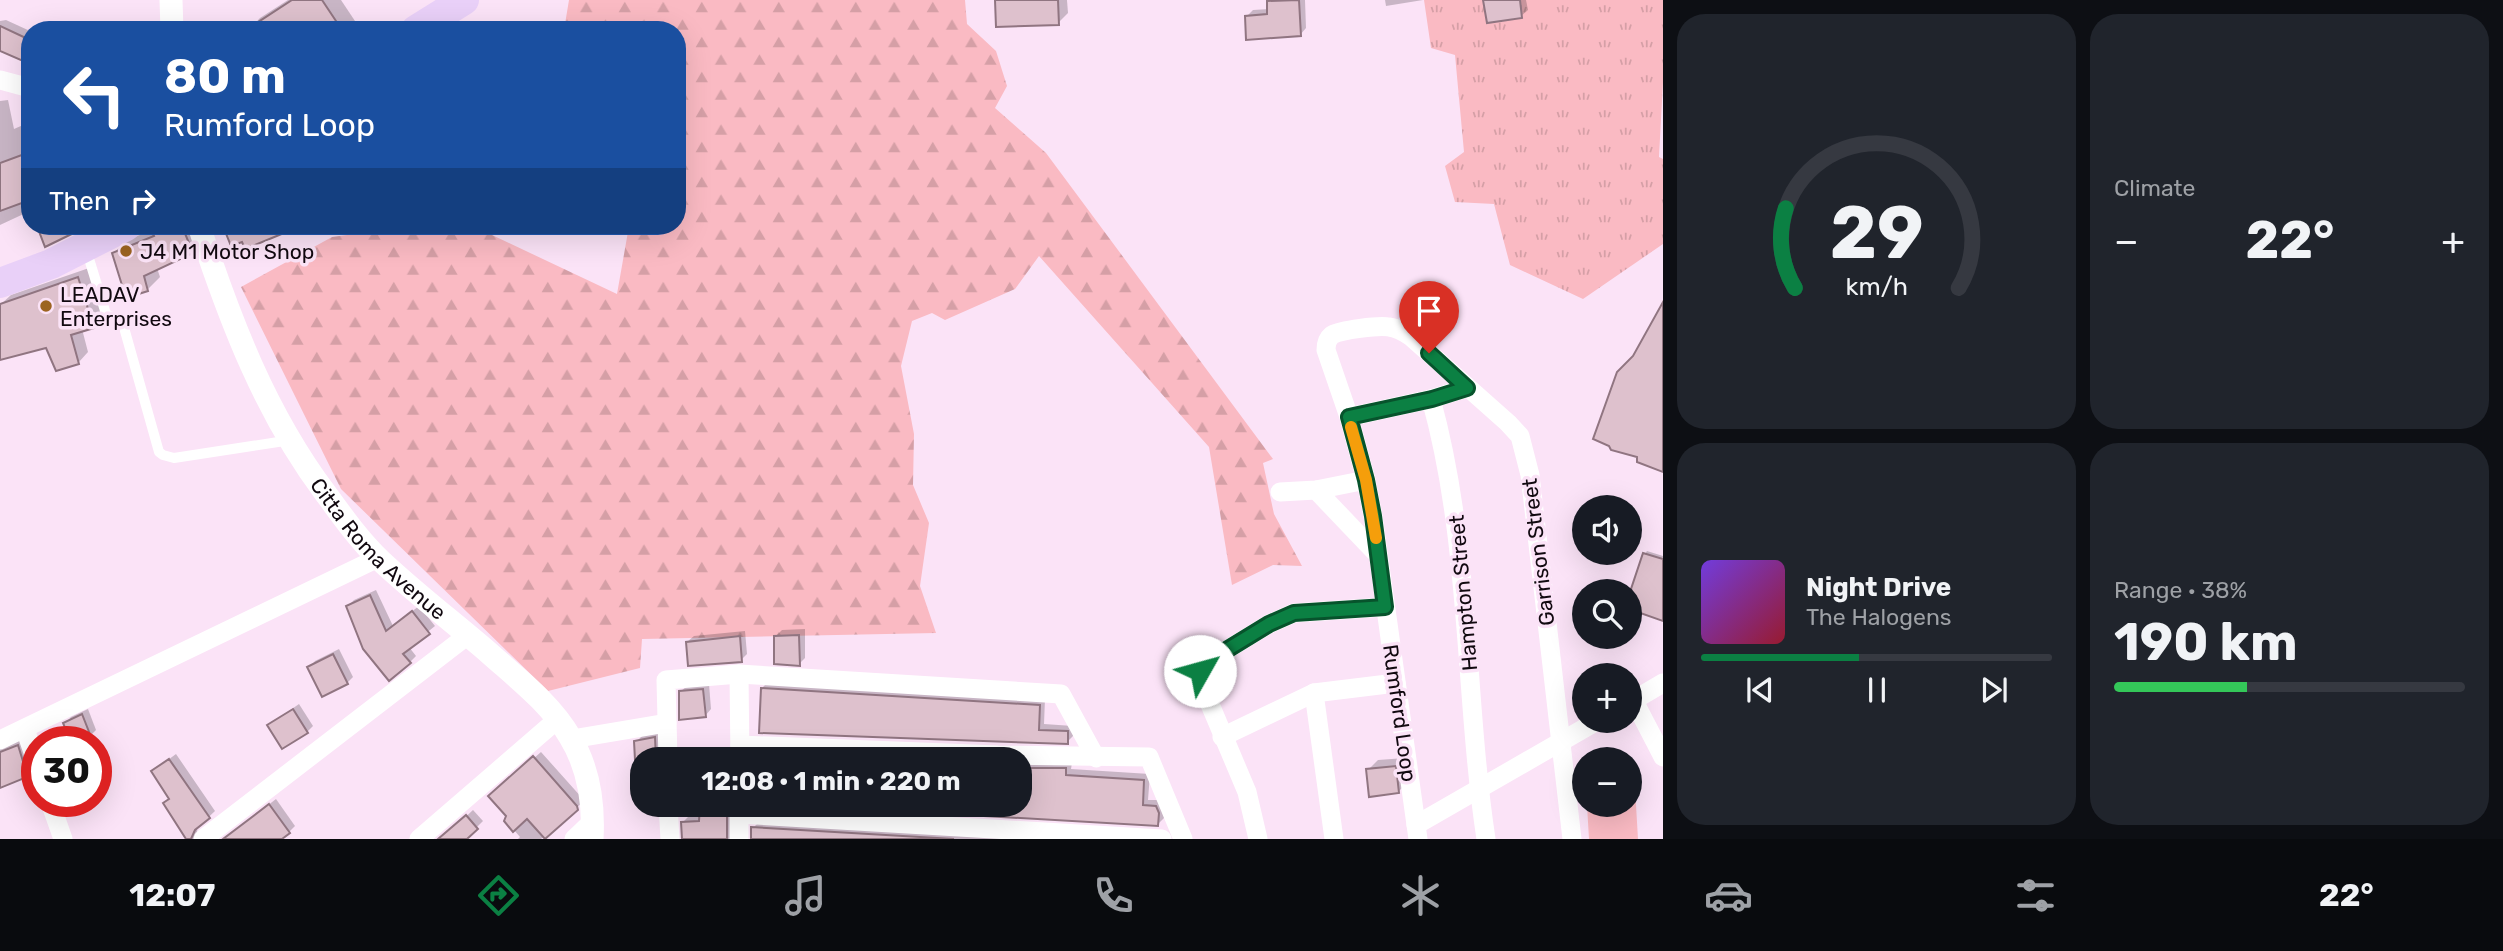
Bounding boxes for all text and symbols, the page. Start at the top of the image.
text: 80 m [164,47,286,105]
icon: left [49,49,140,140]
text: Rumford Loop [164,106,375,144]
text: Climate [2114,174,2195,202]
icon: right [124,182,162,220]
text: Then [49,186,110,217]
text: 29 [1830,190,1923,276]
text: 22° [2246,209,2335,271]
text: − [2114,218,2139,264]
text: + [2441,218,2465,264]
place label: J4 M1 Motor Shop [140,239,314,264]
marker: J4 M1 Motor Shop [118,243,134,259]
text: km/h [1845,271,1908,300]
pin [1399,281,1459,353]
place label: LEADAV Enterprises [60,282,172,331]
icon: arrive [1410,292,1448,330]
marker: LEADAV Enterprises [38,298,54,314]
street label: Citta Roma Avenue [306,473,451,625]
street label: Garrison Street [1517,477,1559,627]
map controls [1572,495,1642,817]
button: sound [1572,495,1642,565]
street label: Hampton Street [1444,514,1482,672]
text: Night Drive [1806,572,1951,603]
text: Range · 38% [2114,576,2247,604]
button: search [1572,579,1642,649]
text: The Halogens [1806,603,1952,631]
text: 190 km [2114,611,2298,673]
position arrow [1163,634,1237,708]
street label: Rumford Loop [1378,643,1422,783]
button: + [1572,663,1642,733]
icon: previous [1741,671,1779,709]
icon: pause [1858,671,1896,709]
icon: next [1975,671,2013,709]
speed limit sign: 30 [21,726,112,817]
button: − [1572,747,1642,817]
text: 12:08 · 1 min · 220 m [701,766,961,797]
icon: directions [474,871,523,920]
icon: music [781,871,830,920]
icon: phone [1089,871,1138,920]
icon: climate [1396,871,1445,920]
icon: car [1704,871,1753,920]
icon: filters [2011,871,2060,920]
text: 12:07 [129,876,215,914]
text: 22° [2319,876,2374,914]

